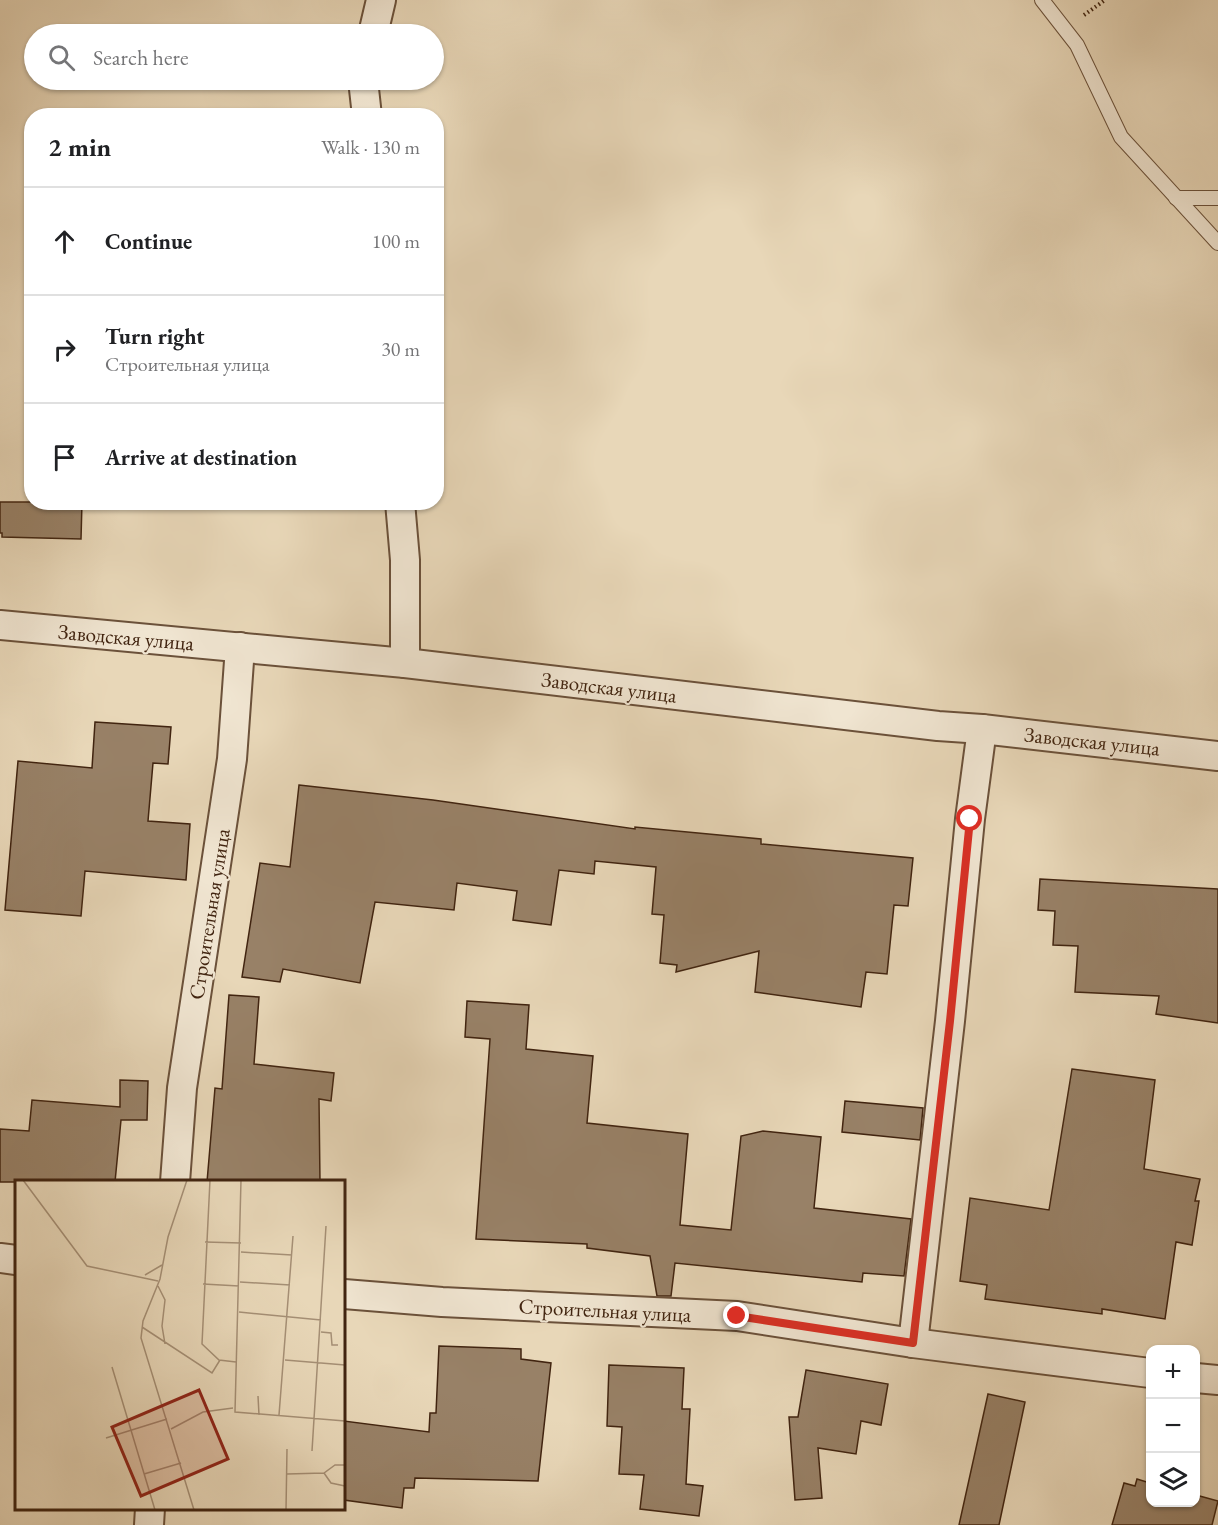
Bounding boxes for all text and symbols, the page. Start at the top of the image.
search box [24,24,444,90]
icon: search [45,41,78,74]
text: Search here [93,43,188,72]
text: 2 min [48,130,111,164]
text: Walk · 130 m [321,134,420,160]
icon: ahead [48,225,81,258]
text: Continue [105,227,192,256]
text: 100 m [372,228,420,254]
text: Turn right [105,322,204,351]
icon: right [48,333,81,366]
text: 30 m [381,336,420,362]
text: Строительная улица [105,351,270,377]
icon: arrive [48,441,81,474]
text: Arrive at destination [105,443,297,472]
street label: Заводская улица [57,618,196,656]
street label: Заводская улица [540,665,679,709]
street label: Заводская улица [1023,720,1162,762]
route start [956,805,982,831]
street label: Строительная улица [182,826,236,1002]
inset map [15,1180,345,1510]
street label: Строительная улица [518,1292,693,1328]
route end [723,1302,749,1328]
map controls [1146,1345,1200,1507]
button: + [1146,1345,1200,1399]
button: − [1146,1399,1200,1453]
button: layers [1146,1453,1200,1507]

